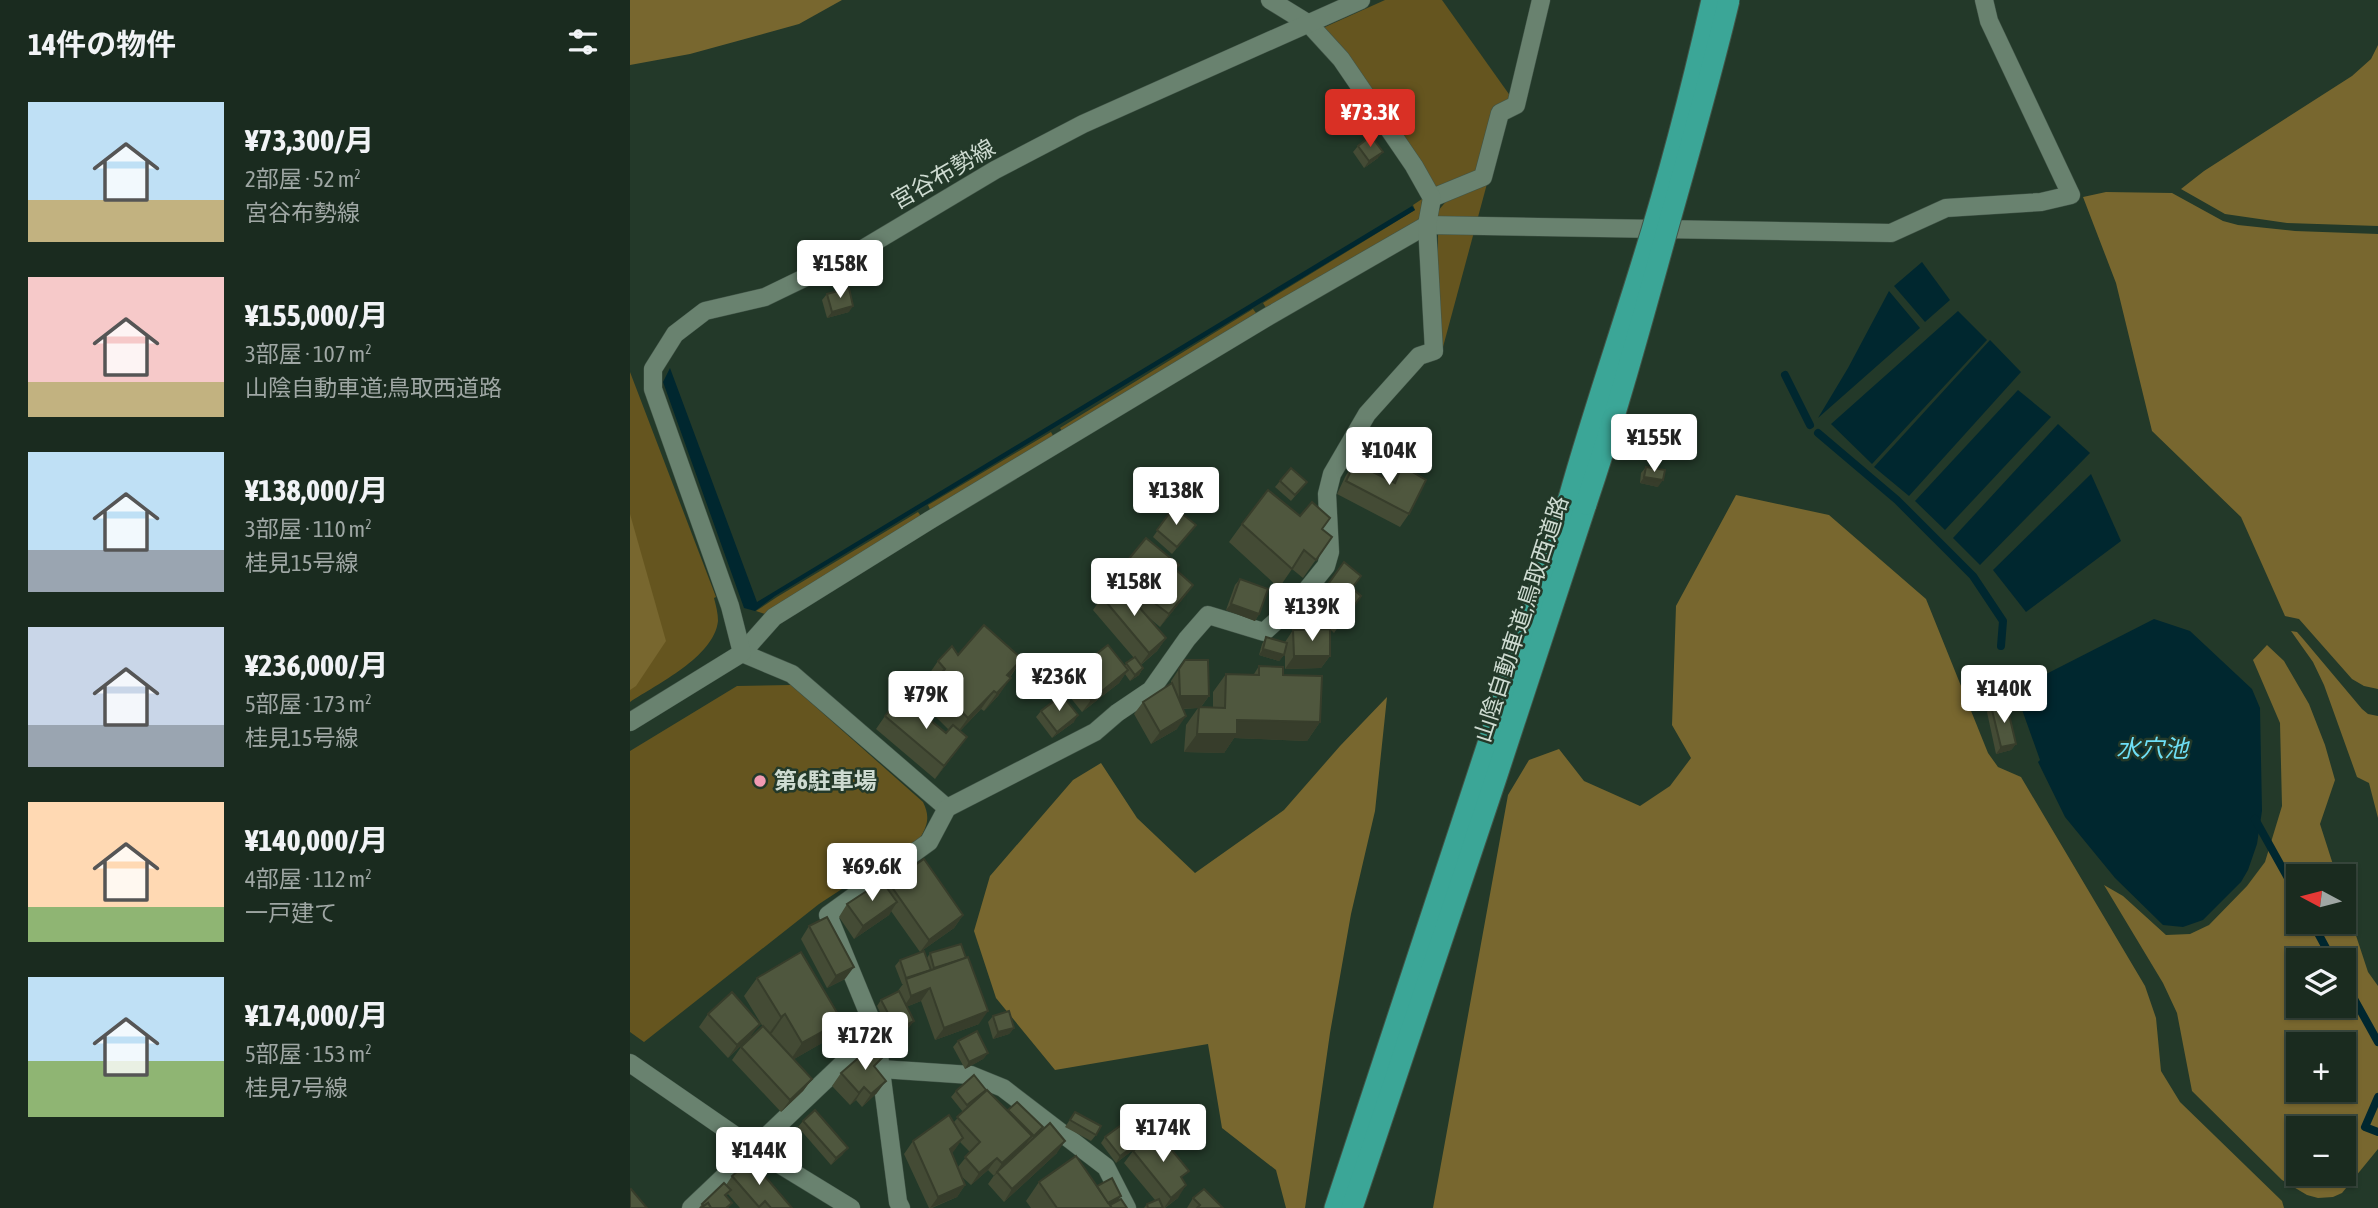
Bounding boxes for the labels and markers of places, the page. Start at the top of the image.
pin: ¥73.3K [1313,90,1427,149]
pin: ¥158K [791,240,889,300]
pin: ¥155K [1605,414,1703,474]
pin: ¥104K [1340,428,1438,487]
pin: ¥138K [1127,468,1225,527]
pin: ¥158K [1085,558,1183,618]
pin: ¥139K [1263,584,1361,643]
pin: ¥236K [1010,654,1108,713]
pin: ¥140K [1955,666,2053,725]
pin: ¥79K [885,672,967,731]
place label: 第6駐車場 [774,768,877,794]
marker: 第6駐車場 [752,773,768,789]
pin: ¥69.6K [815,844,929,903]
pin: ¥172K [816,1012,914,1072]
pin: ¥174K [1114,1104,1212,1164]
pin: ¥144K [710,1128,808,1187]

